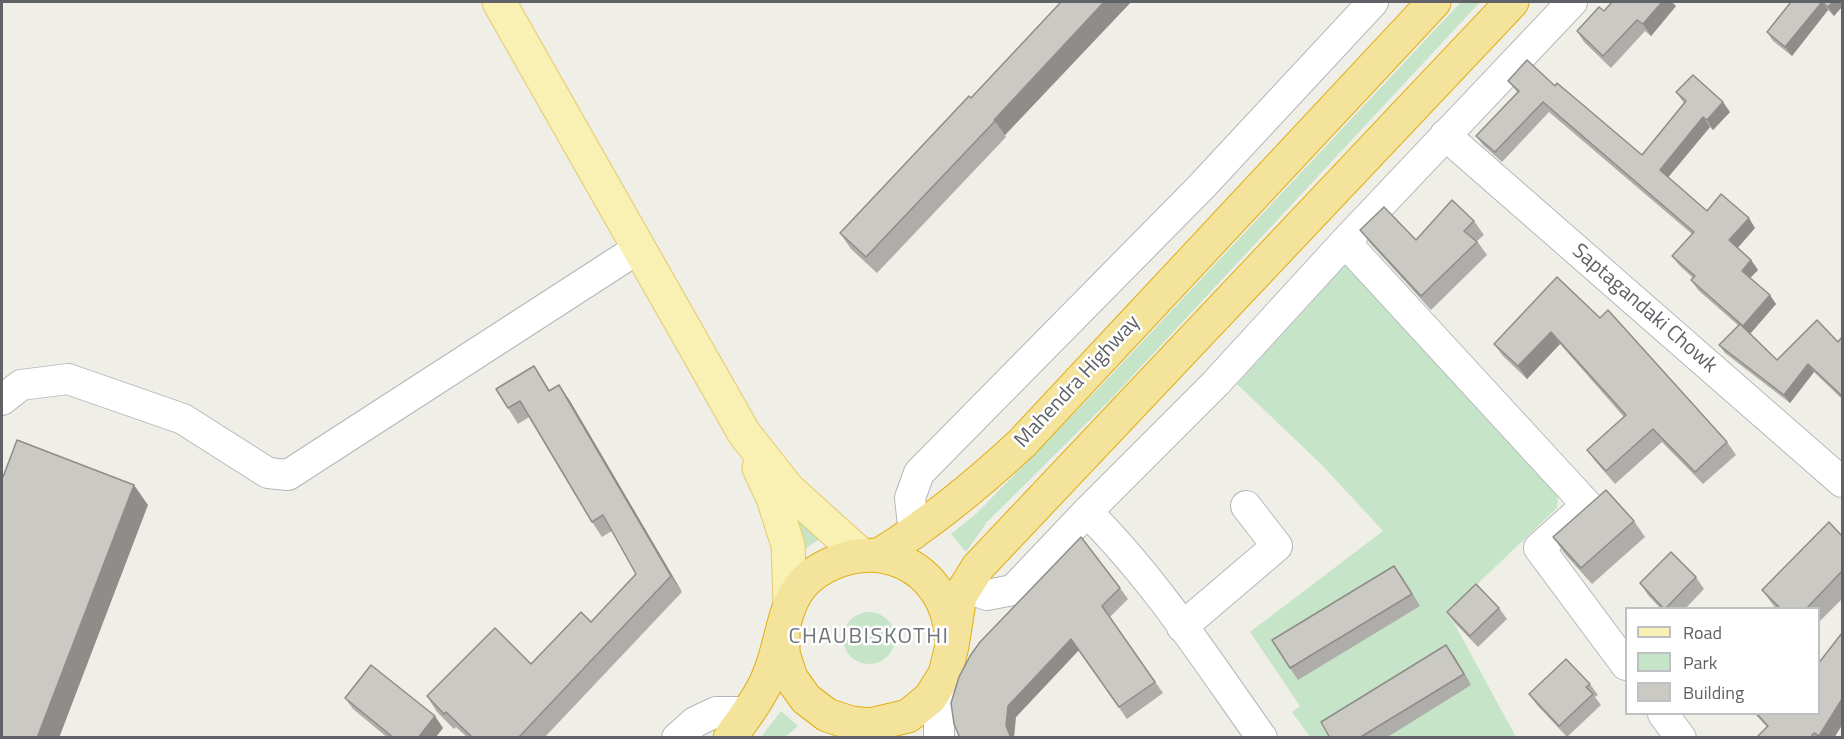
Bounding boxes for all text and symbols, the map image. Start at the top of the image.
street label: Saptagandaki Chowk [1566,239,1722,379]
street label: Mahendra Highway [1010,310,1146,454]
legend [1625,607,1820,715]
text: Road [1683,619,1722,646]
district label: CHAUBISKOTHI [789,625,949,651]
text: Park [1683,649,1717,676]
text: Building [1683,679,1744,706]

